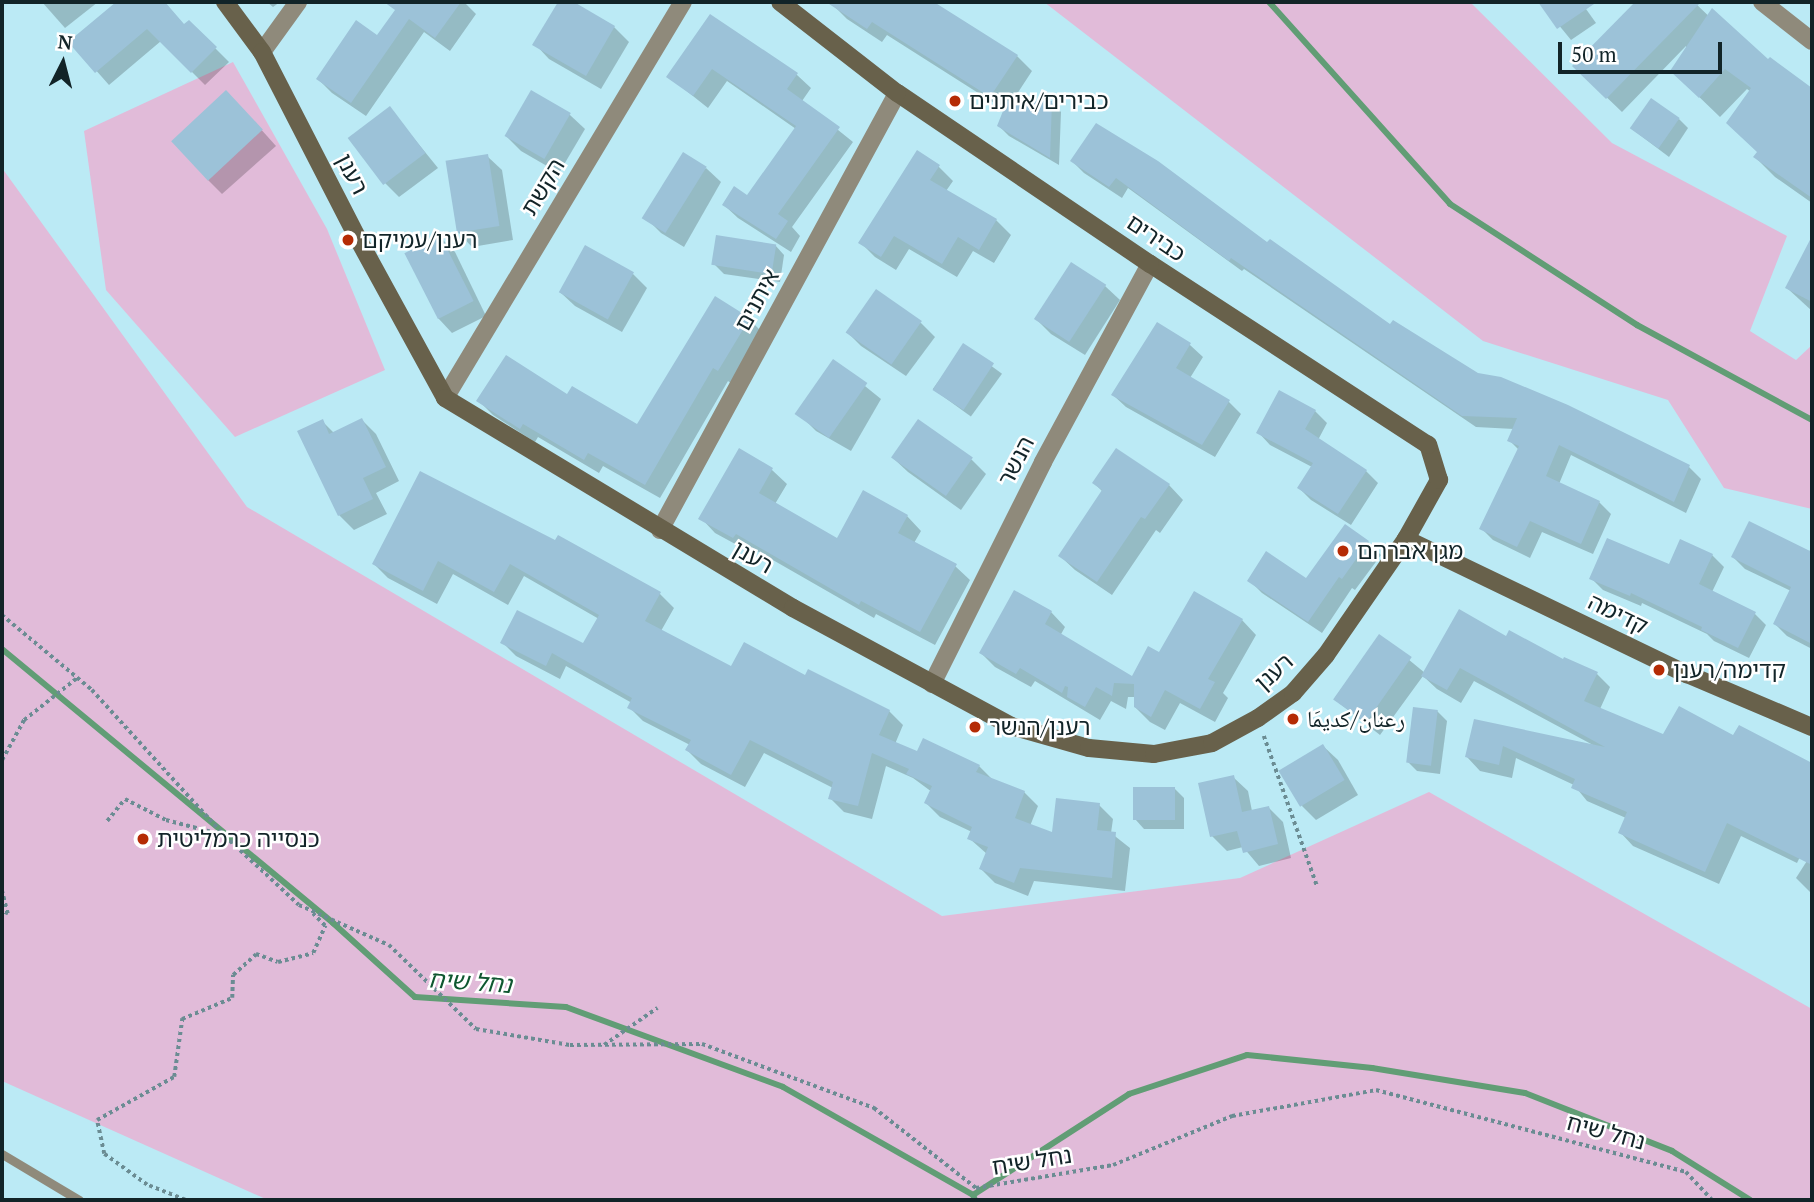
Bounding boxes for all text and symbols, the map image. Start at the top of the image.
north arrow [28,28,98,98]
text: N [57,28,74,55]
scale bar [1562,28,1727,72]
text: 50 m [1571,40,1617,68]
place label: כבירים/איתנים [969,87,1108,115]
marker: כבירים/איתנים [947,93,963,109]
street label: רענן [330,149,374,199]
street label: הקשת [515,154,571,220]
street label: כבירים [1121,208,1191,268]
place label: רענן/עמיקם [362,226,478,254]
marker: רענן/עמיקם [340,232,356,248]
street label: איתנים [729,264,785,336]
street label: הנשר [992,432,1040,490]
street label: רענן [728,535,778,579]
place label: מגן אברהם [1357,537,1463,565]
marker: מגן אברהם [1335,543,1351,559]
street label: קדימה [1584,588,1652,640]
street label: רענן [1249,648,1299,696]
place label: קדימה/רענן [1673,656,1786,684]
marker: קדימה/רענן [1651,662,1667,678]
place label: رعنان/كديمَا [1307,705,1405,733]
marker: رعنان/كديمَا [1285,711,1301,727]
place label: רענן/הנשר [989,713,1091,741]
marker: רענן/הנשר [967,719,983,735]
place label: כנסייה כרמליטית [157,825,320,853]
marker: כנסייה כרמליטית [135,831,151,847]
water label: נחל שיח [427,965,513,999]
street label: נחל שיח [1564,1108,1648,1156]
street label: נחל שיח [990,1141,1074,1181]

